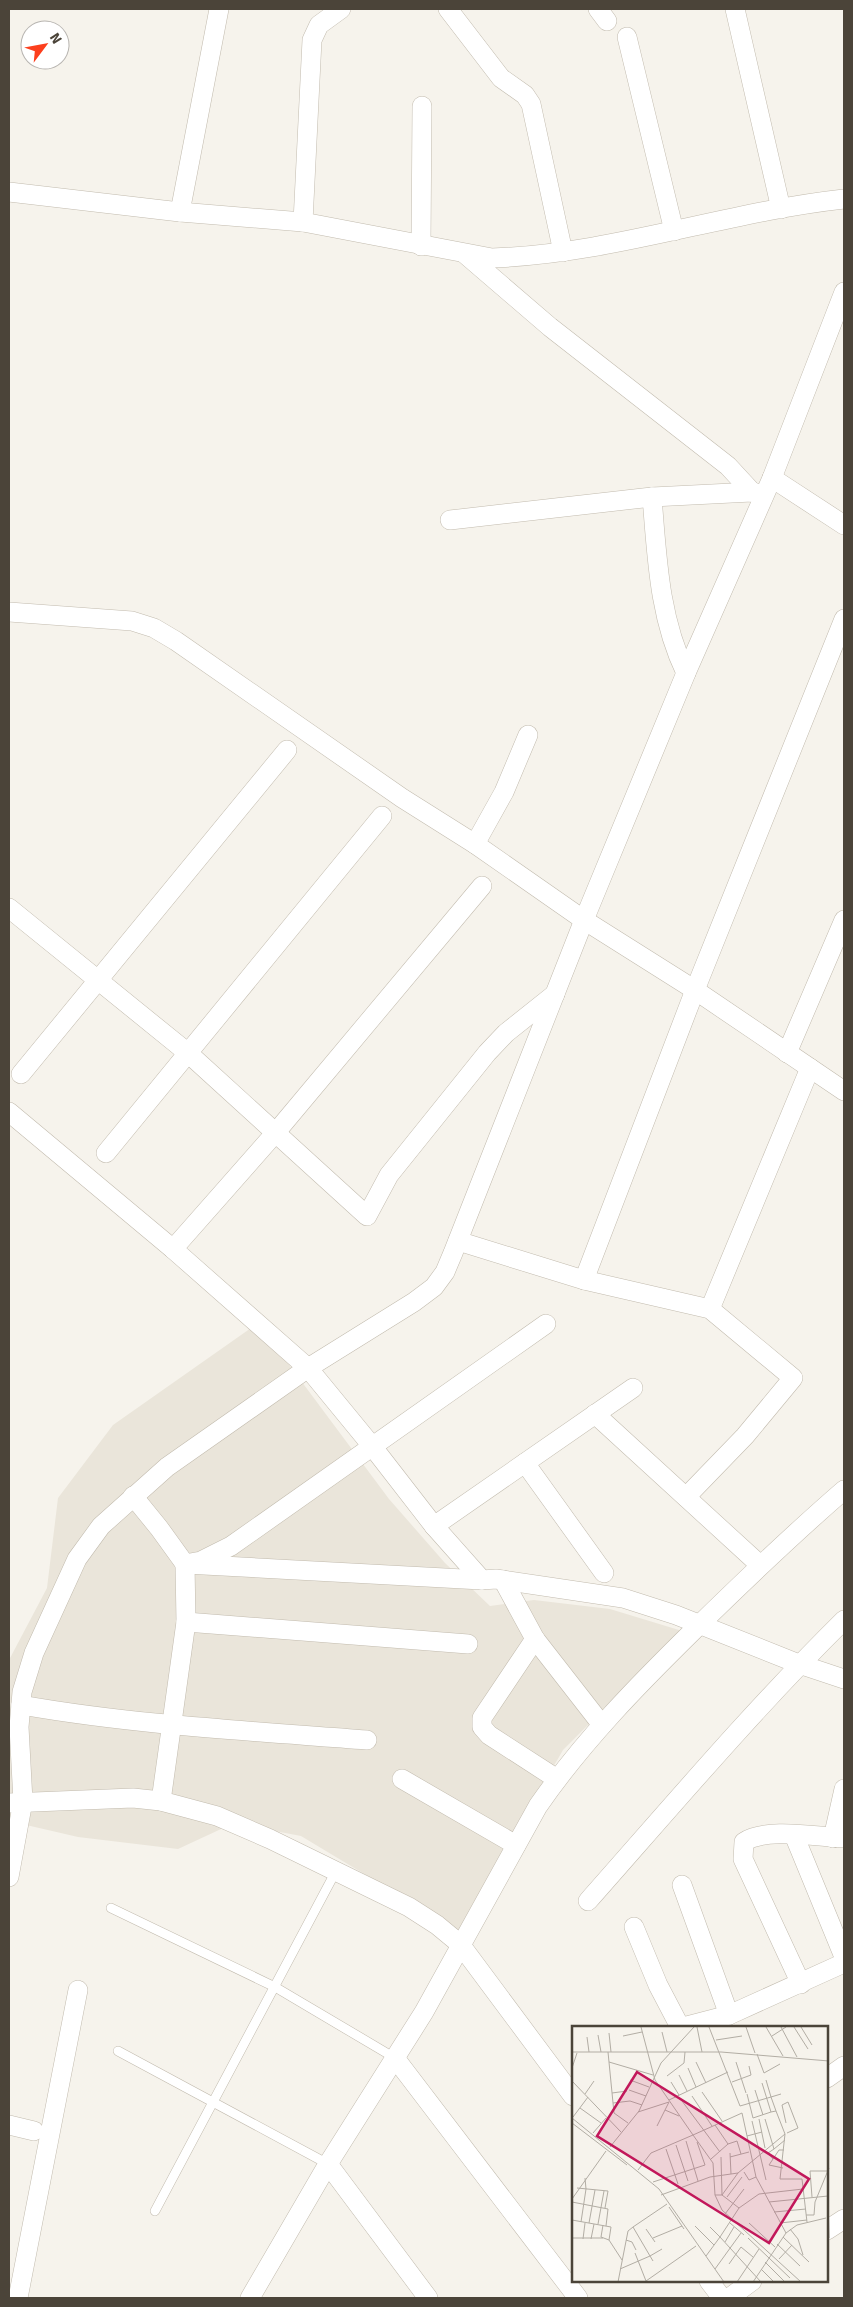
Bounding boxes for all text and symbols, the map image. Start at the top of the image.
north arrow [20,20,70,70]
text: N [46,30,65,47]
inset map [572,2026,828,2282]

